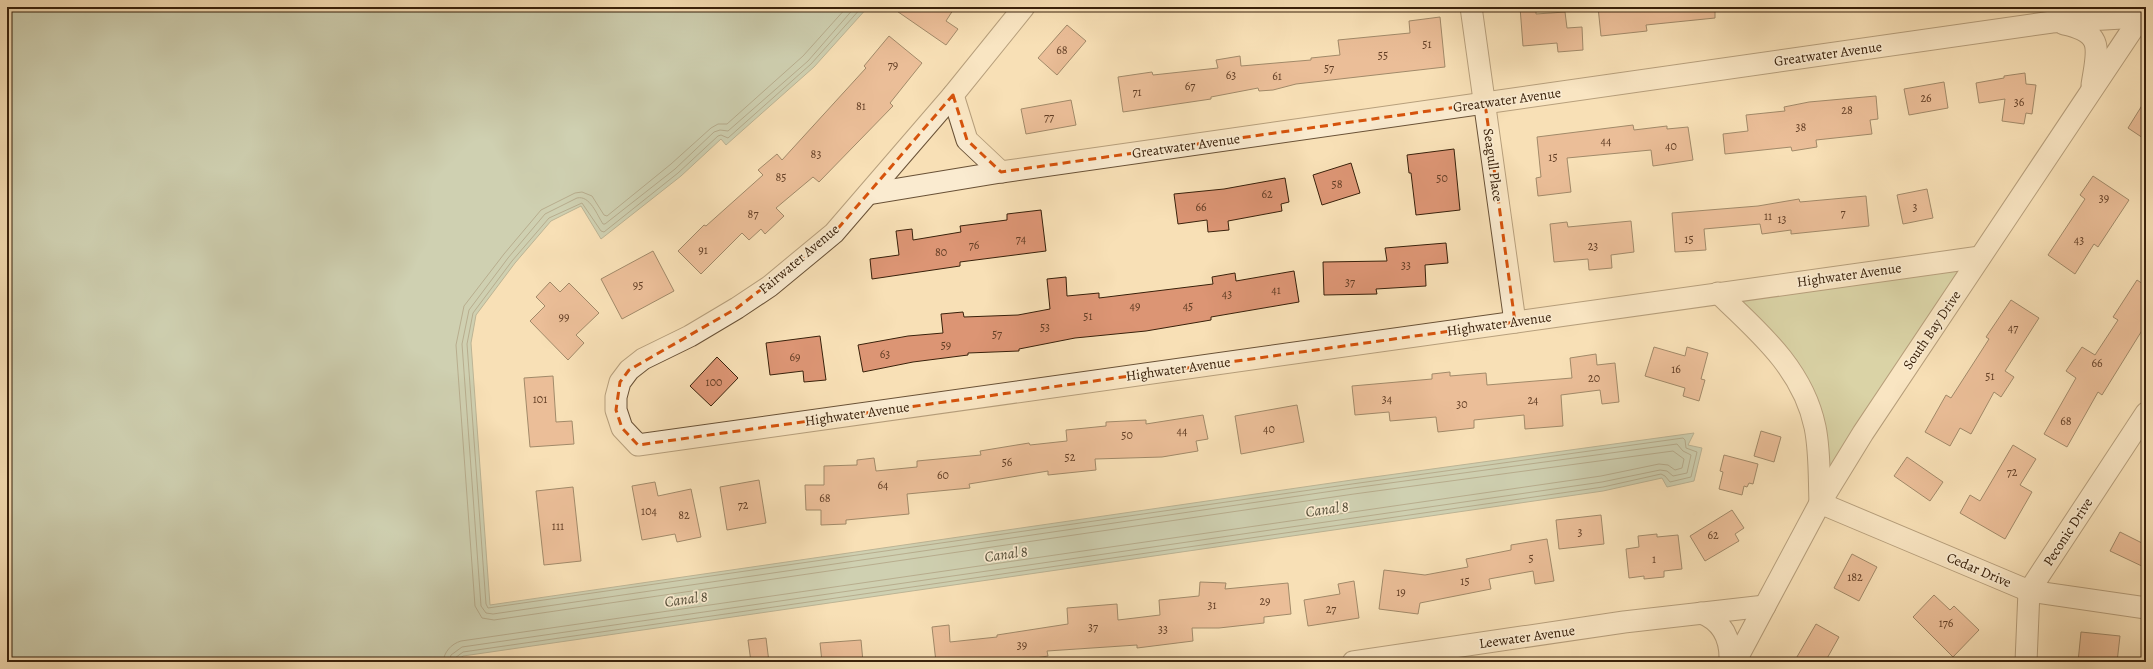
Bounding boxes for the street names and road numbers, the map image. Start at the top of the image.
street label: Greatwater Avenue [1773,37,1883,71]
street label: Greatwater Avenue [1452,83,1562,117]
street label: Seagull Place [1478,127,1508,203]
street label: Greatwater Avenue [1131,129,1241,163]
street label: Fairwater Avenue [755,220,843,298]
street label: Highwater Avenue [1795,258,1903,292]
street label: South Bay Drive [1899,287,1965,373]
street label: Highwater Avenue [1445,307,1553,341]
street label: Highwater Avenue [1124,352,1232,386]
street label: Highwater Avenue [803,397,911,431]
street label: Peconic Drive [2039,494,2097,570]
street label: Cedar Drive [1944,548,2014,592]
street label: Leewater Avenue [1478,621,1576,653]

